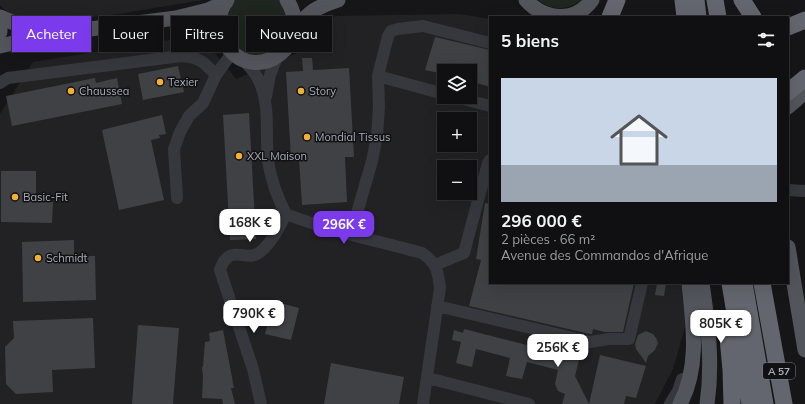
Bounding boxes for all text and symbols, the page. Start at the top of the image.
chip: Acheter [12,16,91,52]
chip: Louer [99,16,163,52]
chip: Filtres [171,16,238,52]
chip: Nouveau [246,16,332,52]
icon: filters [755,29,777,51]
text: 5 biens [501,30,559,51]
map controls [437,64,477,200]
button: layers [437,64,477,104]
place label: Texier [168,75,198,89]
marker: Texier [155,77,165,87]
place label: Chaussea [79,84,129,98]
place label: Story [309,84,336,98]
marker: Chaussea [66,86,76,96]
marker: Story [296,86,306,96]
icon: home [603,104,675,176]
button: + [437,112,477,152]
place label: Mondial Tissus [315,130,390,144]
marker: Mondial Tissus [302,132,312,142]
place label: XXL Maison [247,149,307,163]
marker: XXL Maison [234,151,244,161]
button: − [437,160,477,200]
place label: Basic-Fit [23,190,68,204]
marker: Basic-Fit [10,192,20,202]
pin: 168K € [217,209,283,243]
text: 296 000 € [501,210,582,231]
pin: 296K € [311,211,377,245]
text: 168K € [228,214,272,230]
text: 296K € [322,216,366,232]
text: 2 pièces · 66 m² [501,231,595,247]
text: Avenue des Commandos d'Afrique [501,247,708,263]
place label: Schmidt [46,251,88,265]
marker: Schmidt [33,253,43,263]
pin: 790K € [221,300,287,334]
text: 790K € [232,305,276,321]
pin: 805K € [688,310,754,344]
text: 805K € [699,315,743,331]
pin: 256K € [525,334,591,368]
text: 256K € [536,339,580,355]
road number: A 57 [763,363,795,379]

